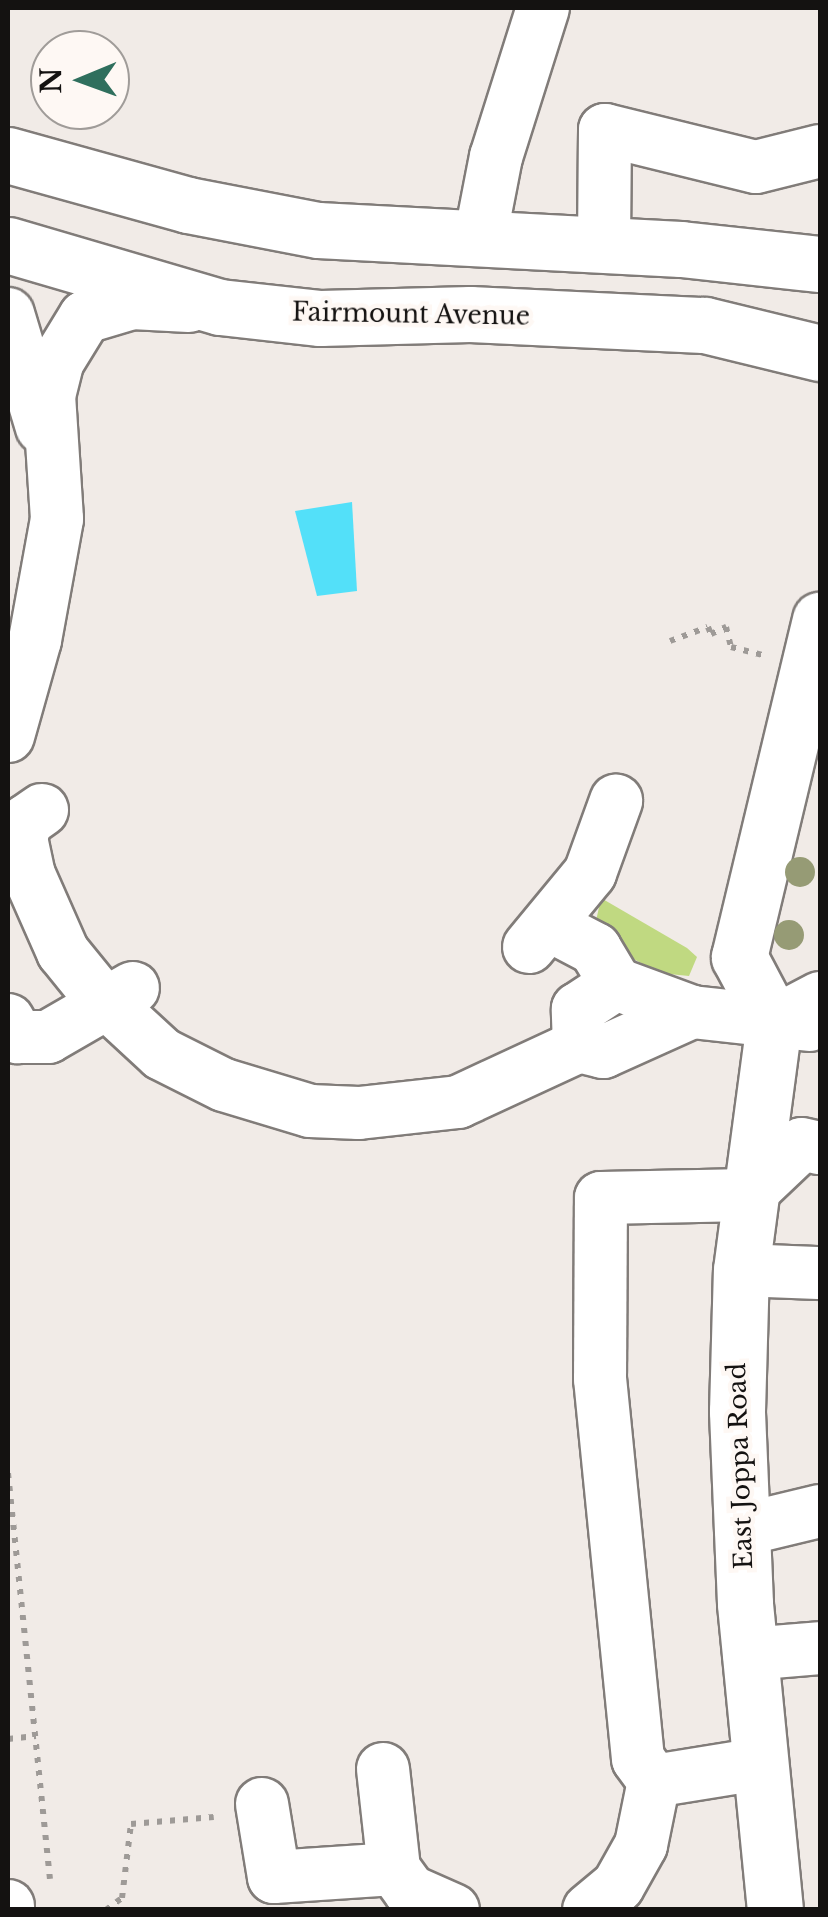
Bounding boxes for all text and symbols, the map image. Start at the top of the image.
north arrow [30,30,130,130]
text: N [34,67,69,94]
street label: Fairmount Avenue [291,298,531,332]
street label: East Joppa Road [722,1362,760,1570]

